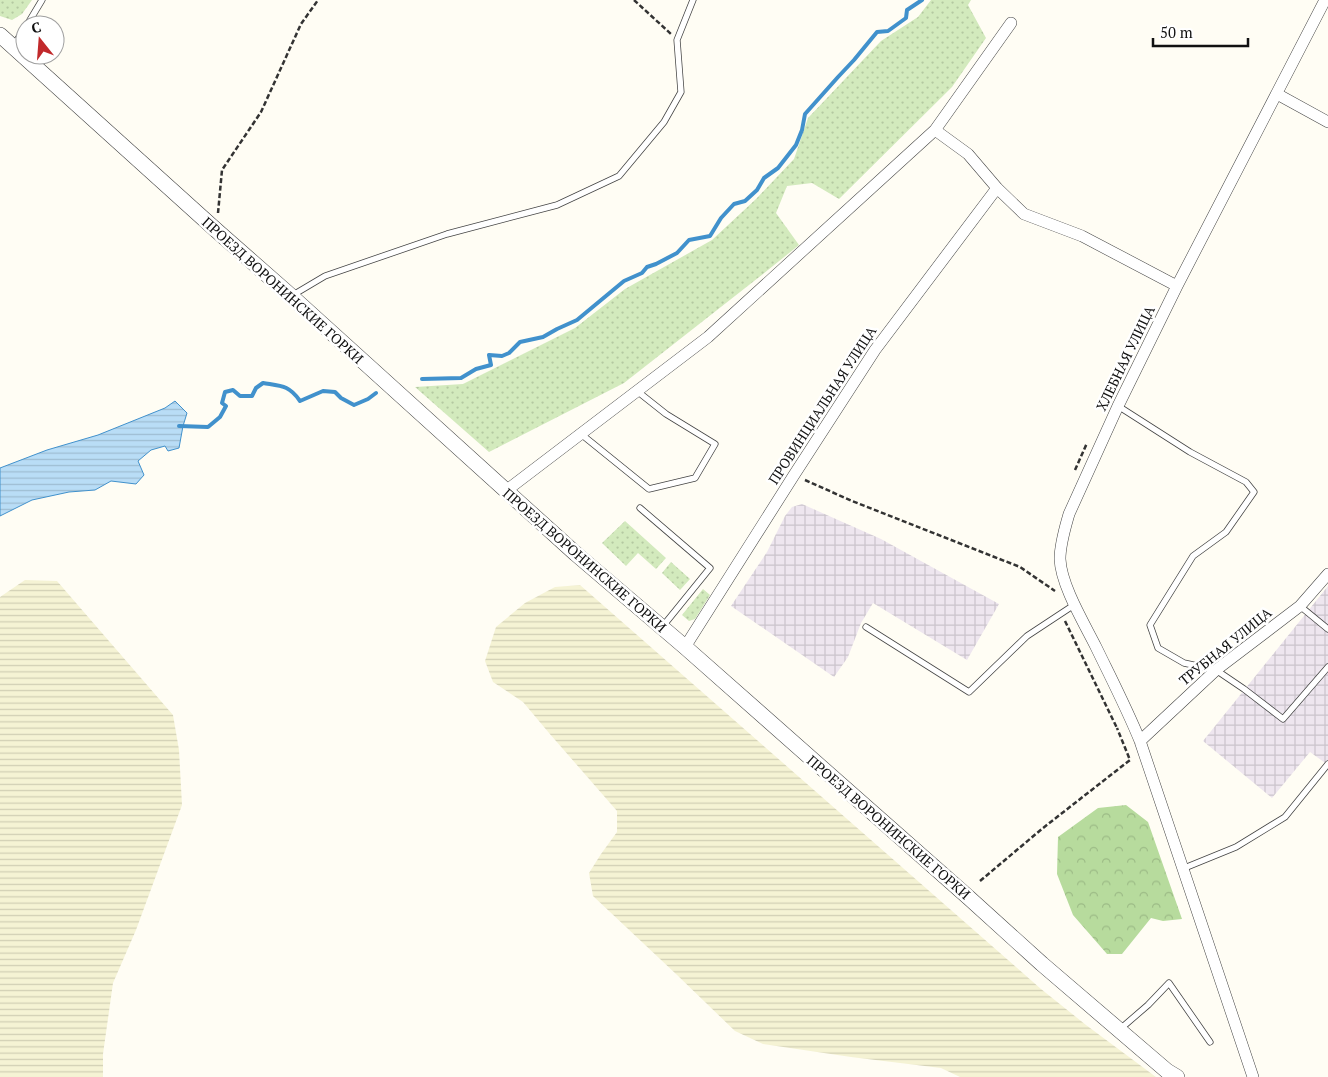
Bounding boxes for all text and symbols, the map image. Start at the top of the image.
north arrow [15,15,65,65]
scale bar [1153,15,1248,47]
text: С [29,17,43,38]
text: 50 m [1160,22,1193,42]
street label: ПРОЕЗД ВОРОНИНСКИЕ ГОРКИ [198,212,368,368]
street label: ХЛЕБНАЯ УЛИЦА [1091,302,1159,414]
street label: ПРОВИНЦИАЛЬНАЯ УЛИЦА [764,322,881,488]
street label: ПРОЕЗД ВОРОНИНСКИЕ ГОРКИ [499,484,671,636]
street label: ТРУБНАЯ УЛИЦА [1175,602,1276,689]
street label: ПРОЕЗД ВОРОНИНСКИЕ ГОРКИ [803,751,975,903]

